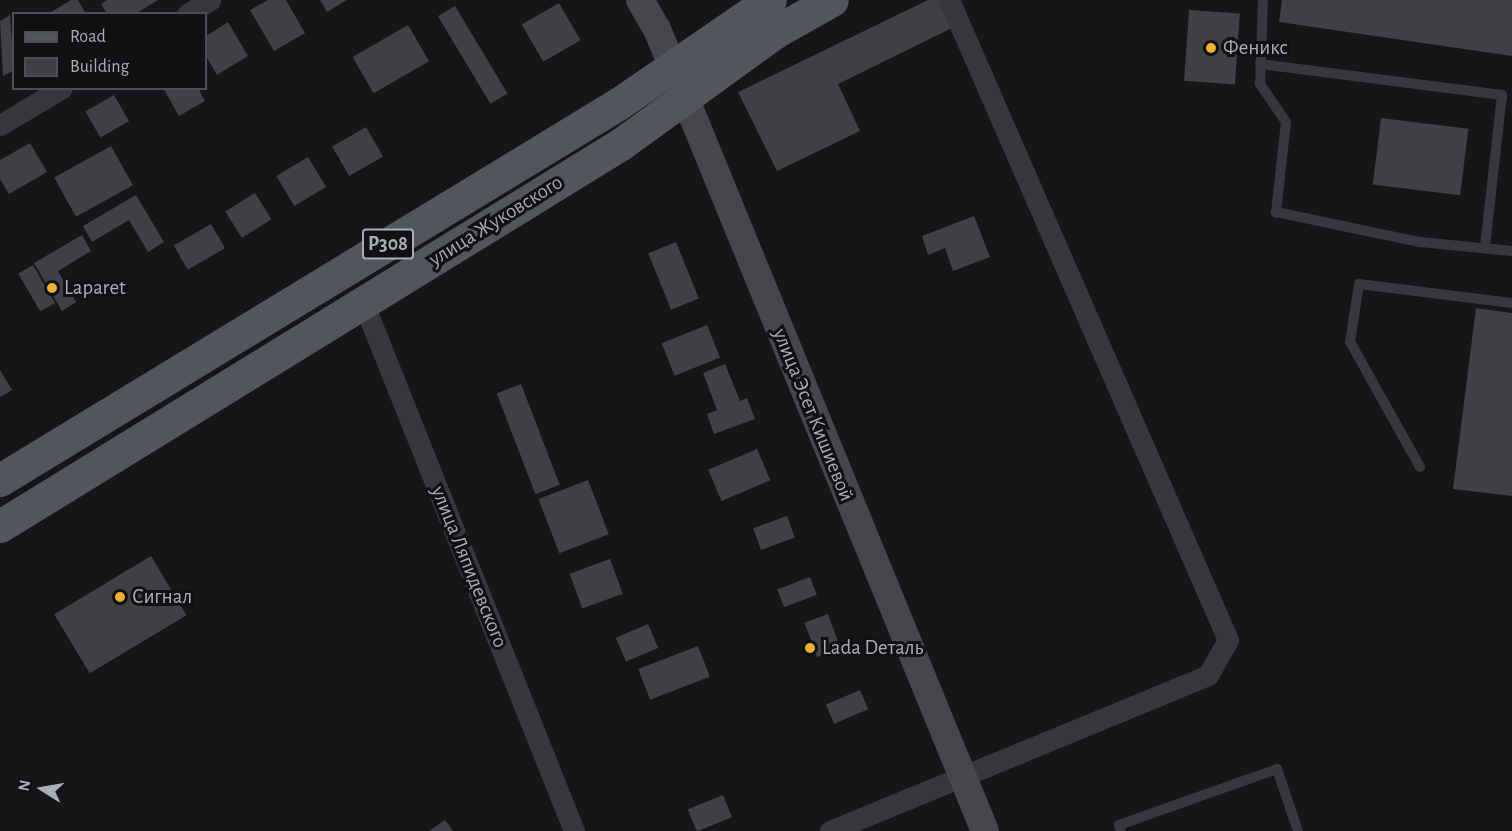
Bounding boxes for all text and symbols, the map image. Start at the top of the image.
legend [12,12,207,90]
text: Road [70,28,106,46]
place label: Феникс [1223,35,1288,61]
marker: Феникс [1204,41,1218,55]
text: Building [70,58,129,76]
street label: улица Жуковского [425,170,567,272]
road number: P308 [361,227,415,261]
place label: Laparet [64,275,126,301]
marker: Laparet [45,281,59,295]
street label: улица Эсет Кишиевой [767,325,859,505]
street label: улица Ляпидевского [425,483,513,651]
place label: Сигнал [132,584,192,610]
marker: Сигнал [113,590,127,604]
place label: Lada Dеталь [822,635,923,661]
marker: Lada Dеталь [803,641,817,655]
north arrow [12,759,72,819]
text: N [15,779,33,793]

